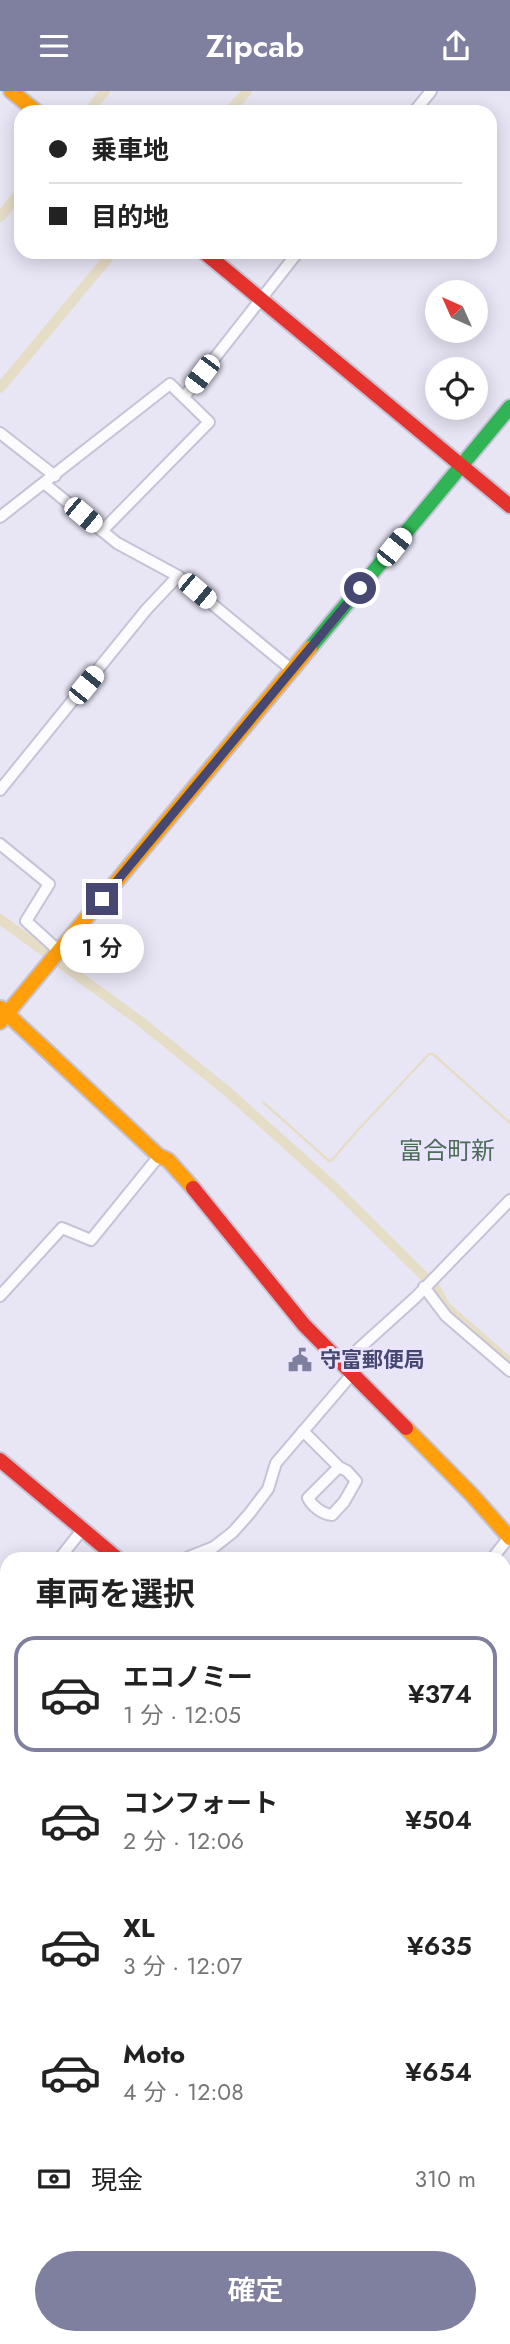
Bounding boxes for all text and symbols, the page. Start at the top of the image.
text: Zipcab [206,23,304,69]
icon: menu [35,27,73,65]
icon: share [437,27,475,65]
text: 乗車地 [91,131,169,169]
text: 目的地 [91,198,169,236]
north arrow [425,280,488,343]
map controls [425,280,488,420]
car [181,351,224,397]
button: locate [425,357,488,420]
car [61,493,106,537]
car [373,524,416,570]
car [175,569,220,613]
route start [344,572,376,604]
car [65,662,108,708]
route end [86,883,118,915]
callout: 1 分 [60,923,144,973]
text: 1 分 [81,931,123,965]
district label: 富合町新 [399,1133,495,1168]
place label: 守富郵便局 [320,1345,425,1375]
public building icon: 守富郵便局 [286,1346,314,1374]
text: 車両を選択 [35,1571,195,1617]
text: エコノミー [123,1658,253,1696]
icon: car [39,1663,102,1726]
text: ¥374 [408,1675,472,1713]
text: 1 分 · 12:05 [123,1698,241,1732]
text: コンフォート [123,1784,278,1822]
icon: car [39,1789,102,1852]
text: ¥504 [405,1801,472,1839]
text: 2 分 · 12:06 [123,1824,244,1858]
text: XL [123,1909,155,1947]
icon: car [39,1915,102,1978]
text: ¥635 [407,1927,472,1965]
text: 3 分 · 12:07 [123,1949,242,1983]
text: Moto [123,2035,185,2073]
icon: car [39,2041,102,2104]
text: ¥654 [405,2053,472,2091]
text: 4 分 · 12:08 [123,2075,244,2109]
icon: cash [35,2160,73,2198]
text: 現金 [91,2161,143,2199]
text: 310 m [414,2162,476,2196]
button: 確定 [35,2251,476,2331]

